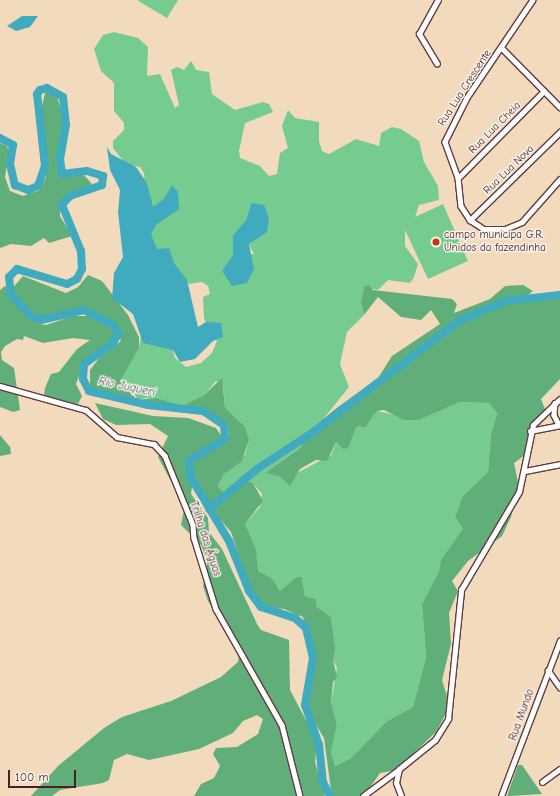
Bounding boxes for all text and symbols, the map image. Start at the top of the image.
street label: Rua Lua Crescente [435,47,495,129]
street label: Rua Lua Cheia [466,99,524,157]
street label: Rua Lua Nova [481,143,537,197]
place label: campo municipa G.R. Unidos da fazendinha [444,229,546,255]
marker: campo municipa G.R. Unidos da fazendinha [431,237,441,247]
water label: Rio Juqueri [97,374,157,400]
street label: Trilha das Águas [187,500,223,578]
street label: Rua Mundo [507,687,537,743]
scale bar [10,762,78,788]
text: 100 m [15,770,48,784]

